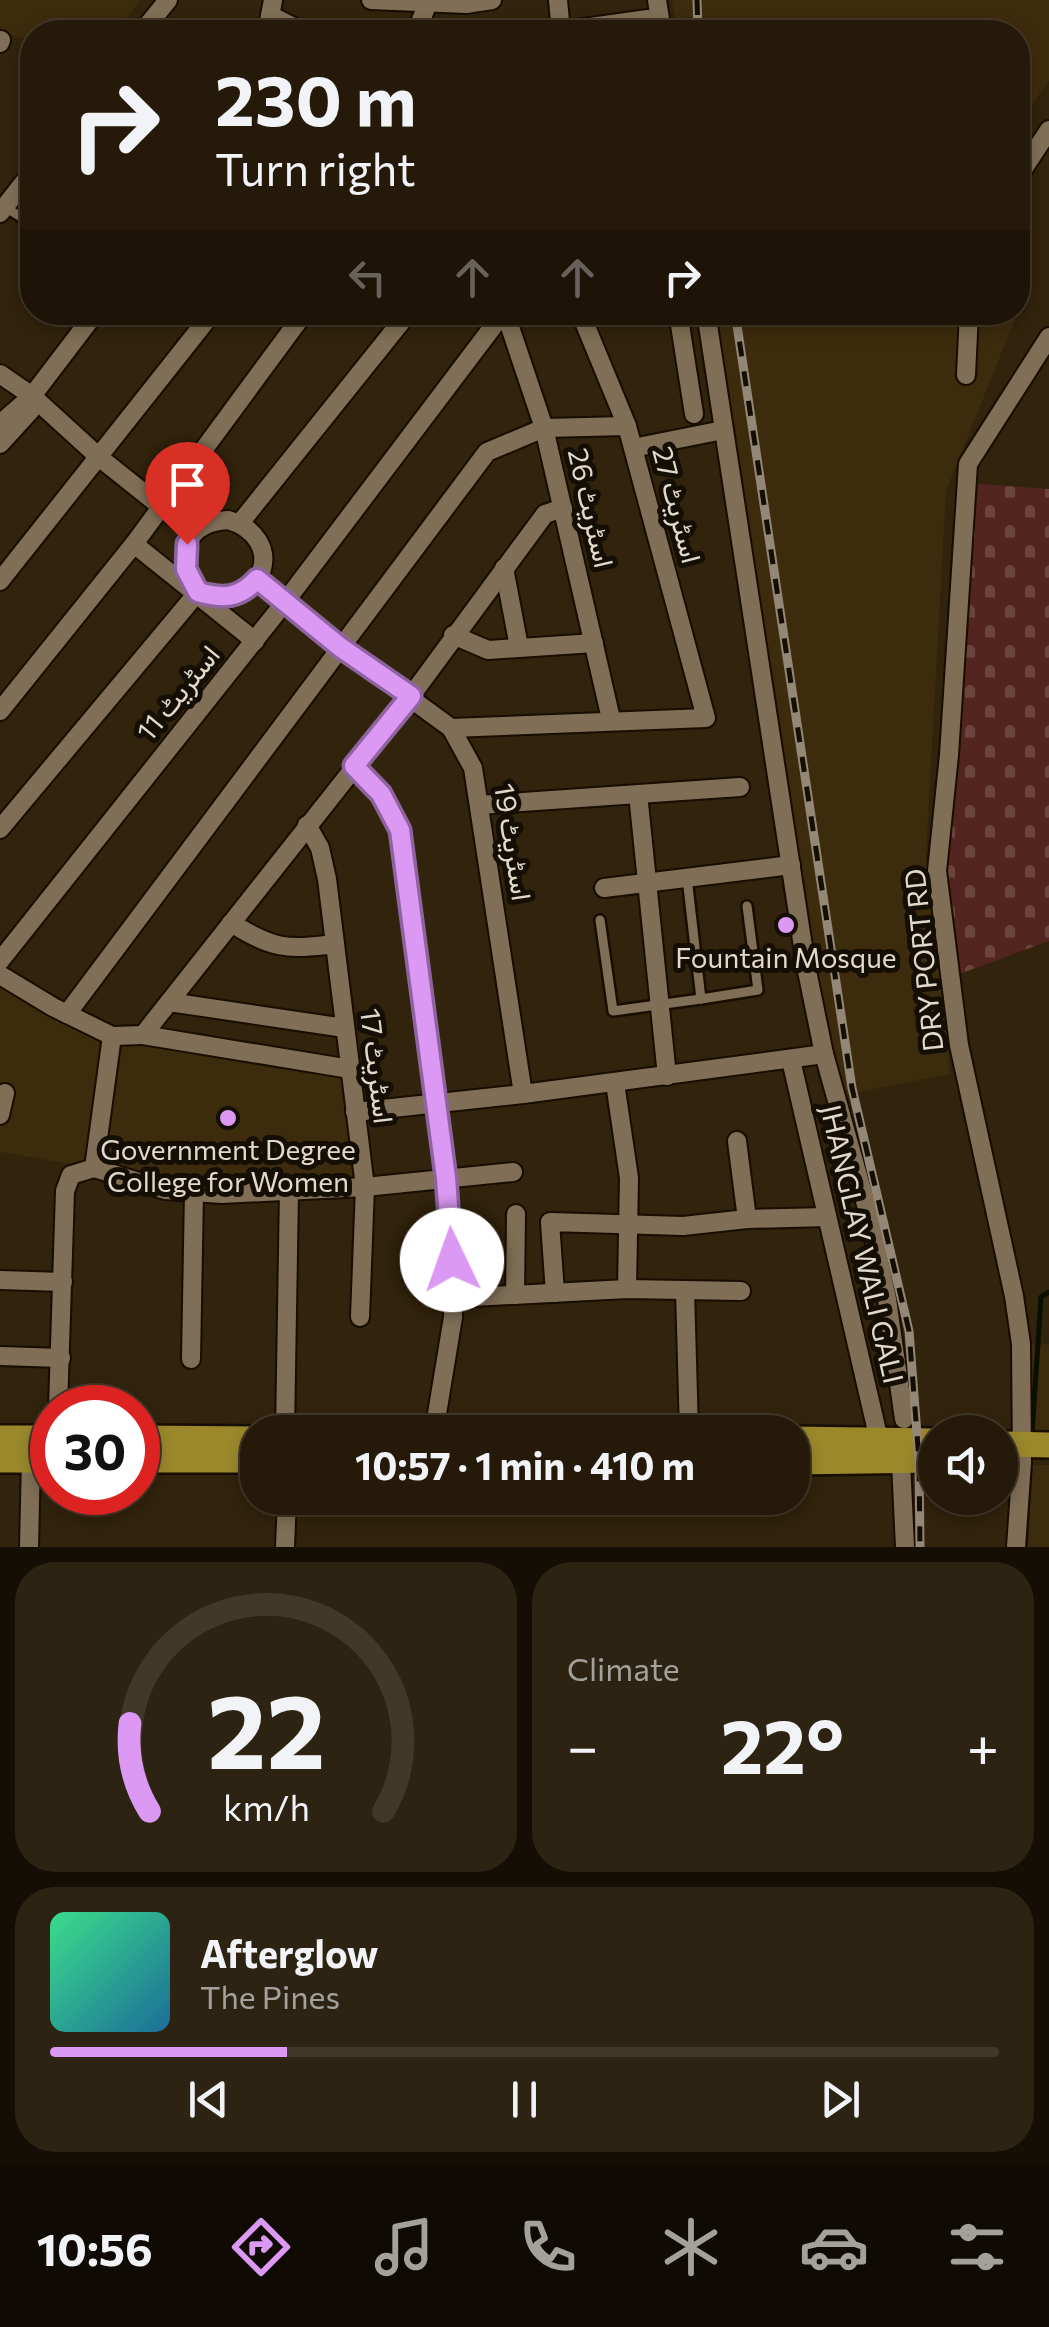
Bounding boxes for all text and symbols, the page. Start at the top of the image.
text: 230 m [215,55,417,140]
icon: right [50,60,180,190]
text: Turn right [215,140,416,195]
icon: left [340,250,395,305]
icon: ahead [445,250,500,305]
icon: ahead [550,250,605,305]
icon: right [655,250,710,305]
pin [145,442,230,545]
street label: اسٹریٹ 27 [644,443,710,567]
street label: اسٹریٹ 26 [560,445,622,571]
icon: arrive [160,457,215,512]
street label: اسٹریٹ 11 [128,638,228,748]
street label: اسٹریٹ 19 [486,781,540,903]
street label: DRY PORT RD [897,867,950,1053]
marker: Fountain Mosque [775,914,797,936]
place label: Fountain Mosque [675,940,897,974]
street label: اسٹریٹ 17 [352,1006,402,1126]
street label: JHANGLAY WALI GALI [814,1101,912,1387]
marker: Government Degree College for Women [217,1107,239,1129]
place label: Government Degree College for Women [100,1132,356,1198]
position arrow [400,1208,504,1312]
speed limit sign: 30 [30,1385,160,1515]
map controls [918,1415,1018,1515]
button: sound [918,1415,1018,1515]
text: 10:57 · 1 min · 410 m [355,1441,695,1488]
text: Climate [567,1648,680,1688]
text: 22 [207,1663,325,1790]
text: 22° [721,1698,844,1789]
text: − [567,1711,598,1778]
text: + [967,1711,999,1778]
text: km/h [223,1785,309,1828]
text: Afterglow [200,1929,378,1976]
text: The Pines [200,1976,340,2016]
icon: previous [181,2072,236,2127]
icon: pause [497,2072,552,2127]
icon: next [813,2072,868,2127]
icon: directions [226,2212,296,2282]
icon: music [369,2212,439,2282]
icon: phone [513,2212,583,2282]
icon: climate [656,2212,726,2282]
icon: car [799,2212,869,2282]
icon: filters [942,2212,1012,2282]
text: 10:56 [37,2220,153,2275]

